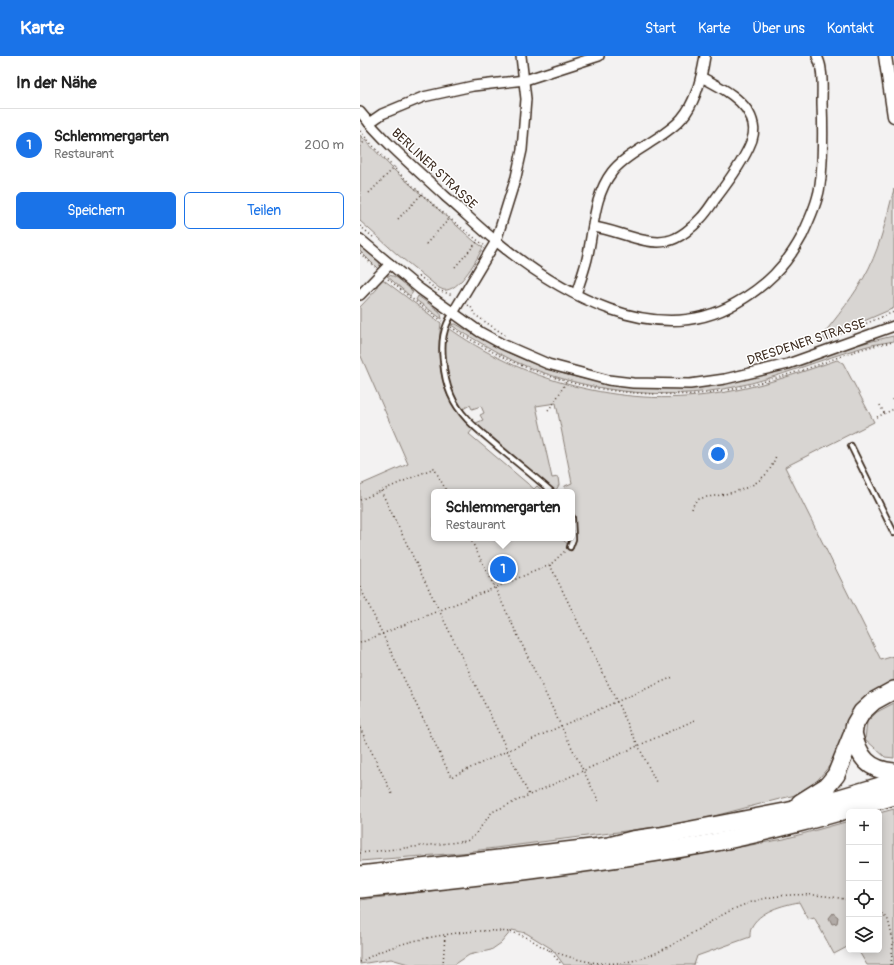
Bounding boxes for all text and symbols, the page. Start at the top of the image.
text: Karte [20,16,64,40]
text: Start [645,20,676,37]
text: Karte [698,20,730,37]
text: Über uns [752,20,805,37]
text: Kontakt [827,20,874,37]
text: In der Nähe [16,72,97,93]
street label: BERLINER STRASSE [388,125,481,213]
text: Schlemmergarten [54,127,169,146]
text: 1 [26,137,32,153]
text: 200 m [305,137,344,153]
text: Restaurant [54,146,114,162]
button: Speichern [16,192,176,229]
button: Teilen [184,192,344,229]
street label: DRESDENER STRASSE [745,315,868,369]
your location [708,444,728,464]
popup [431,489,575,541]
text: Schlemmergarten [445,498,561,517]
text: Restaurant [445,517,506,533]
pin: 1 [490,554,516,584]
map controls [846,809,882,953]
button: + [846,809,882,845]
button: − [846,845,882,881]
button: locate [846,881,882,917]
button: layers [846,917,882,953]

